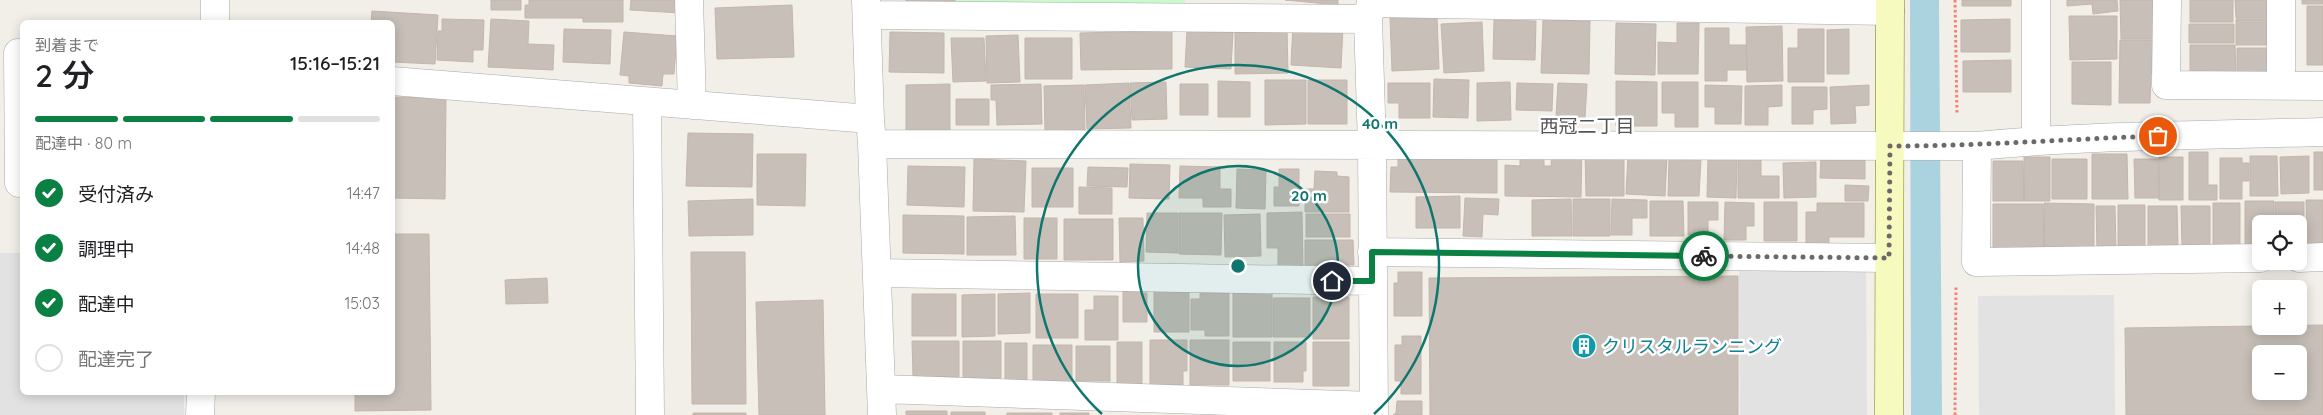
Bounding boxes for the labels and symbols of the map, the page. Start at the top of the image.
text: 40 m [1362,114,1398,133]
district label: 西冠二丁目 [1539,114,1635,138]
pin [2137,115,2179,157]
text: 20 m [1291,186,1327,205]
courier [1679,231,1729,281]
centre of rings [1229,257,1247,275]
pin [1311,260,1353,302]
building icon: クリスタルランニング [1571,333,1597,359]
place label: クリスタルランニング [1602,335,1782,358]

